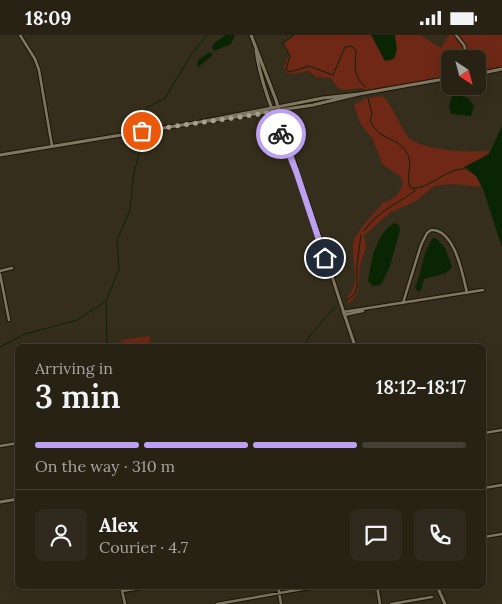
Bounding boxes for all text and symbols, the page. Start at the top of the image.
text: 18:09 [25,6,71,30]
north arrow [441,50,486,95]
map controls [441,50,486,95]
courier [256,109,306,159]
pin [121,110,163,152]
icon: bag [128,117,156,145]
icon: bike [267,120,295,148]
pin [304,237,346,279]
icon: home [311,244,339,272]
text: Arriving in [35,358,113,378]
text: 18:12–18:17 [376,375,466,399]
text: 3 min [35,376,121,417]
text: On the way · 310 m [35,456,175,476]
button: person [35,509,87,561]
button: chat [350,509,402,561]
button: phone [414,509,466,561]
text: Alex [99,513,138,537]
text: Courier · 4.7 [99,537,188,557]

